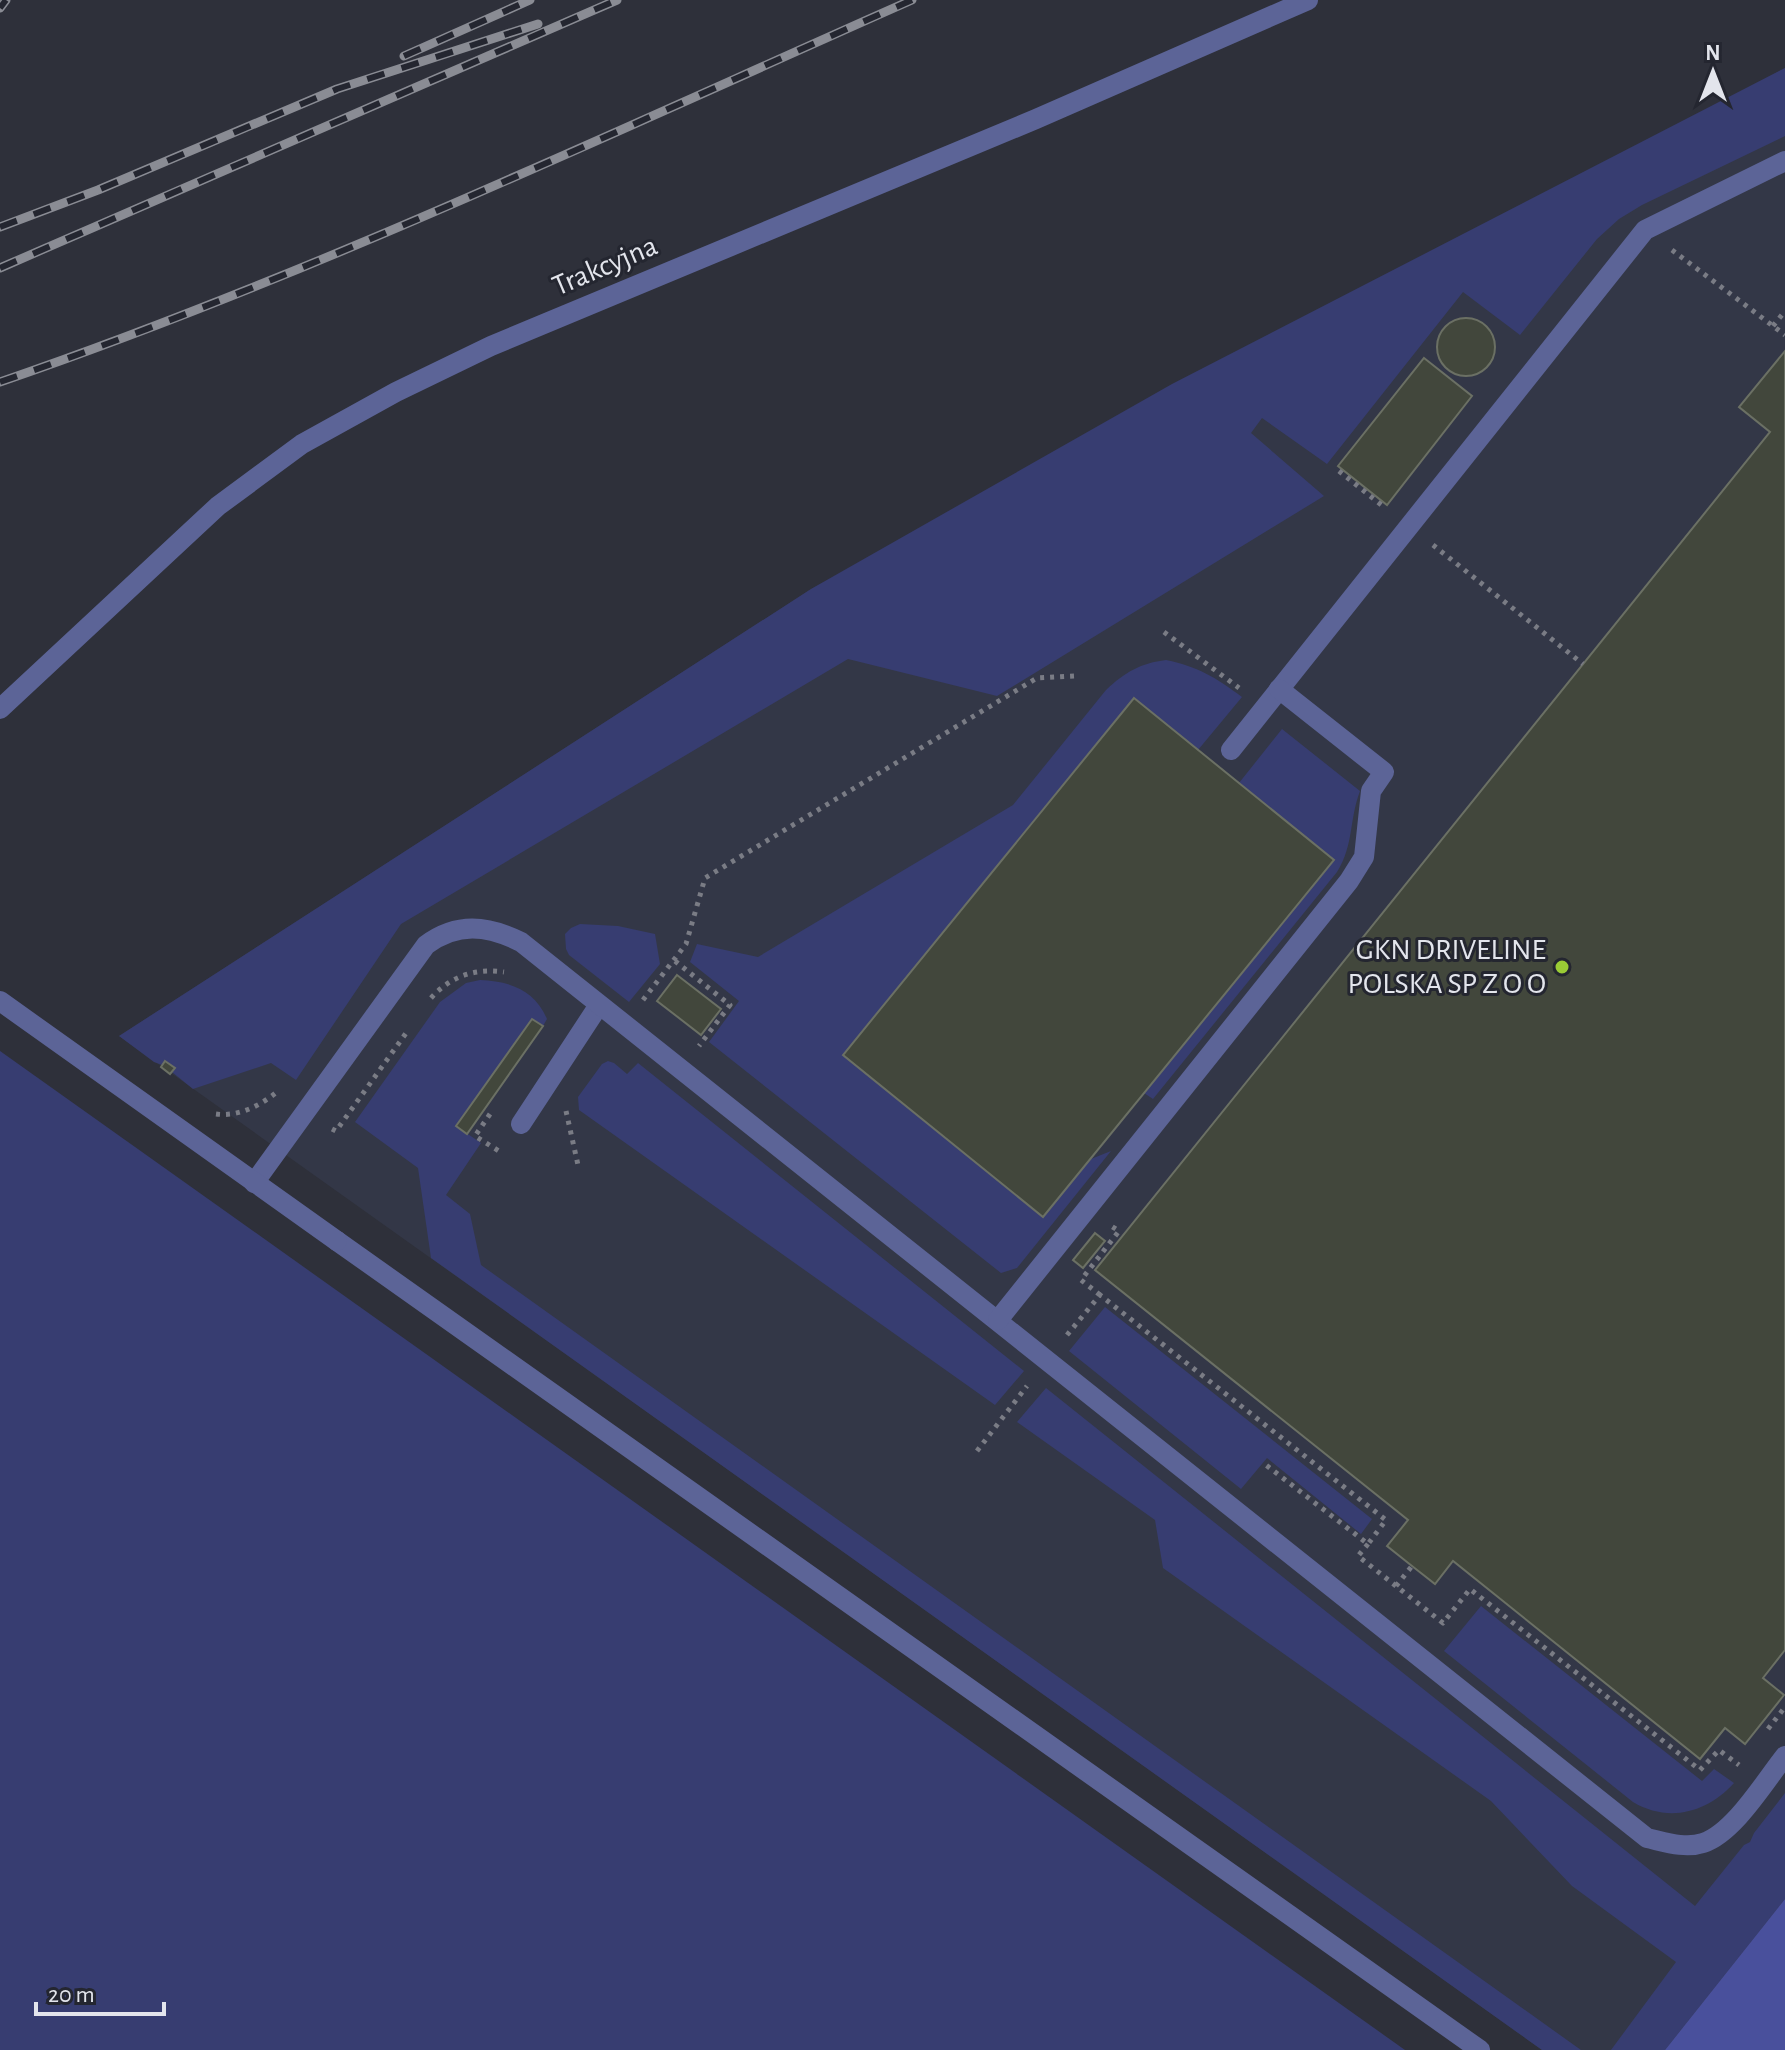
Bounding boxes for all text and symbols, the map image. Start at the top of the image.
north arrow [1673,32,1753,112]
text: N [1705,42,1721,64]
street label: Trakcyjna [548,231,662,301]
place label: GKN DRIVELINE POLSKA SP Z O O [1347,935,1546,999]
marker: GKN DRIVELINE POLSKA SP Z O O [1553,958,1571,976]
scale bar [36,1966,164,2016]
text: 20 m [48,1983,95,2007]

